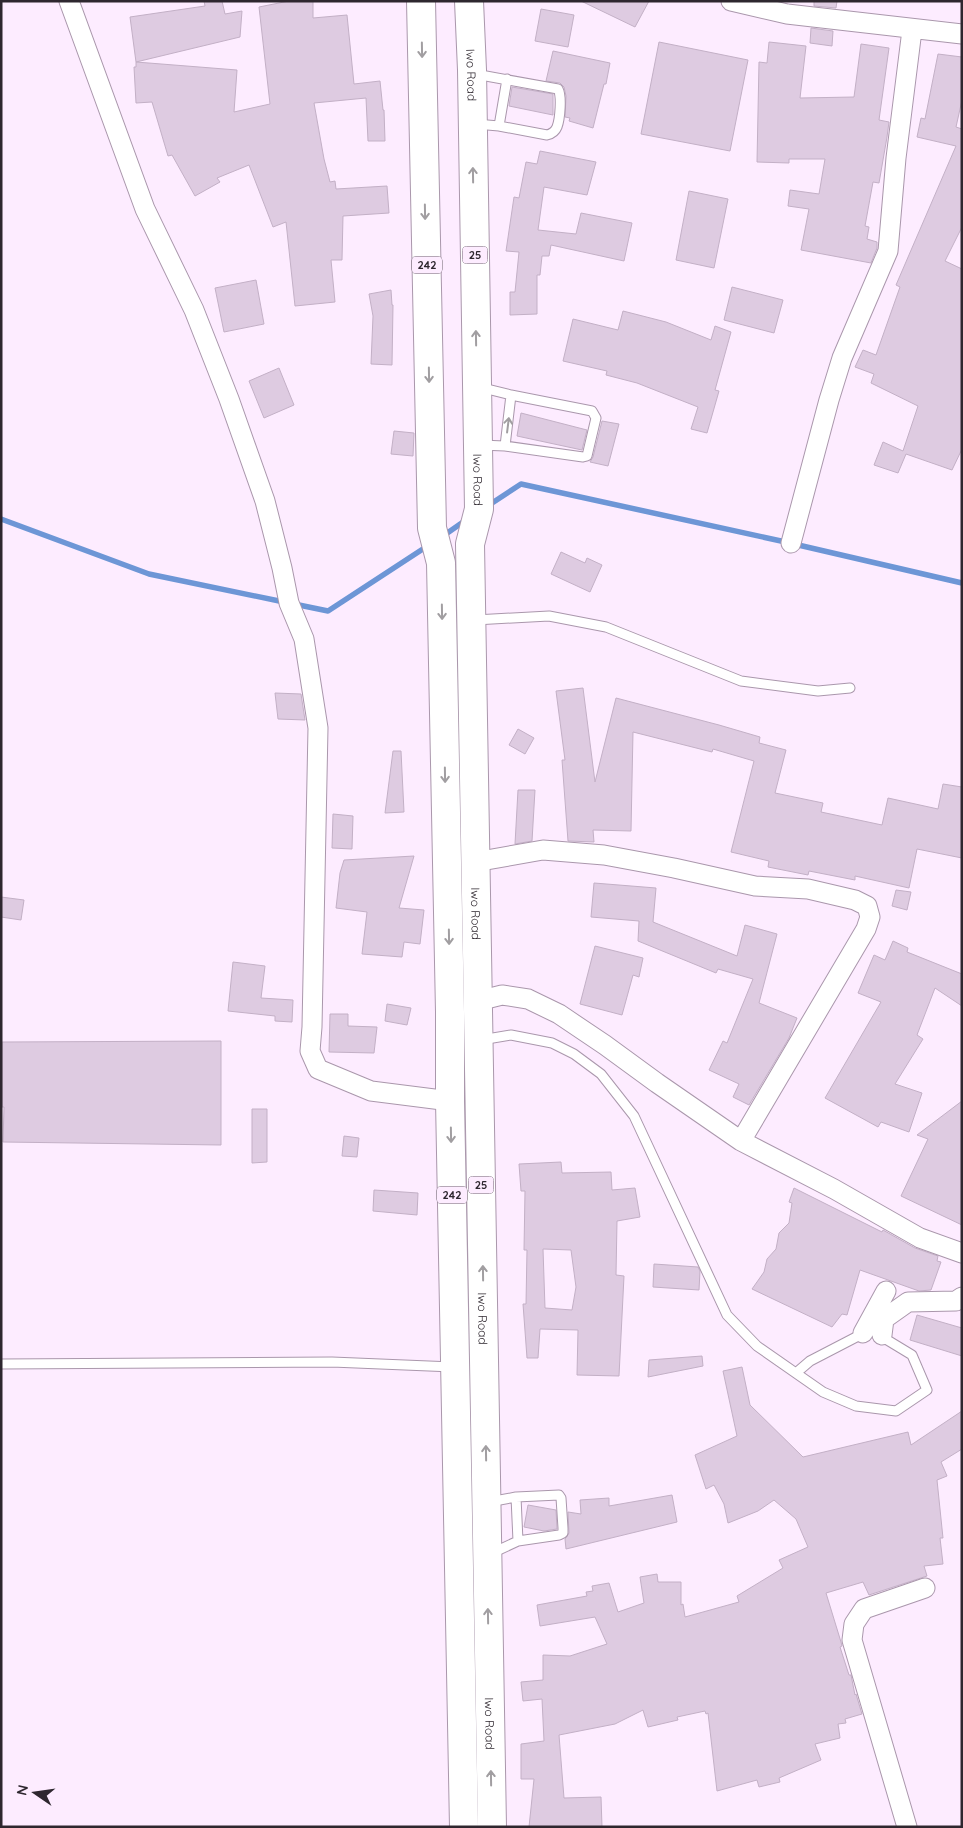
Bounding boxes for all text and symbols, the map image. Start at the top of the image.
one-way arrow [417,42,427,58]
street label: Iwo Road [464,48,480,101]
one-way arrow [469,168,478,184]
one-way arrow [421,204,430,220]
road number: 25 [462,246,488,264]
road number: 242 [412,256,442,274]
one-way arrow [471,330,481,346]
one-way arrow [424,366,434,383]
one-way arrow [503,417,513,433]
street label: Iwo Road [471,454,486,506]
one-way arrow [437,604,446,620]
one-way arrow [440,766,450,782]
street label: Iwo Road [468,887,484,940]
one-way arrow [444,928,454,945]
one-way arrow [446,1126,456,1142]
road number: 25 [468,1176,494,1194]
road number: 242 [437,1186,467,1204]
one-way arrow [478,1265,487,1281]
street label: Iwo Road [475,1292,491,1345]
one-way arrow [481,1445,490,1461]
one-way arrow [484,1608,493,1624]
street label: Iwo Road [482,1697,498,1750]
north arrow [10,1768,60,1818]
one-way arrow [486,1770,496,1786]
text: N [12,1783,32,1797]

